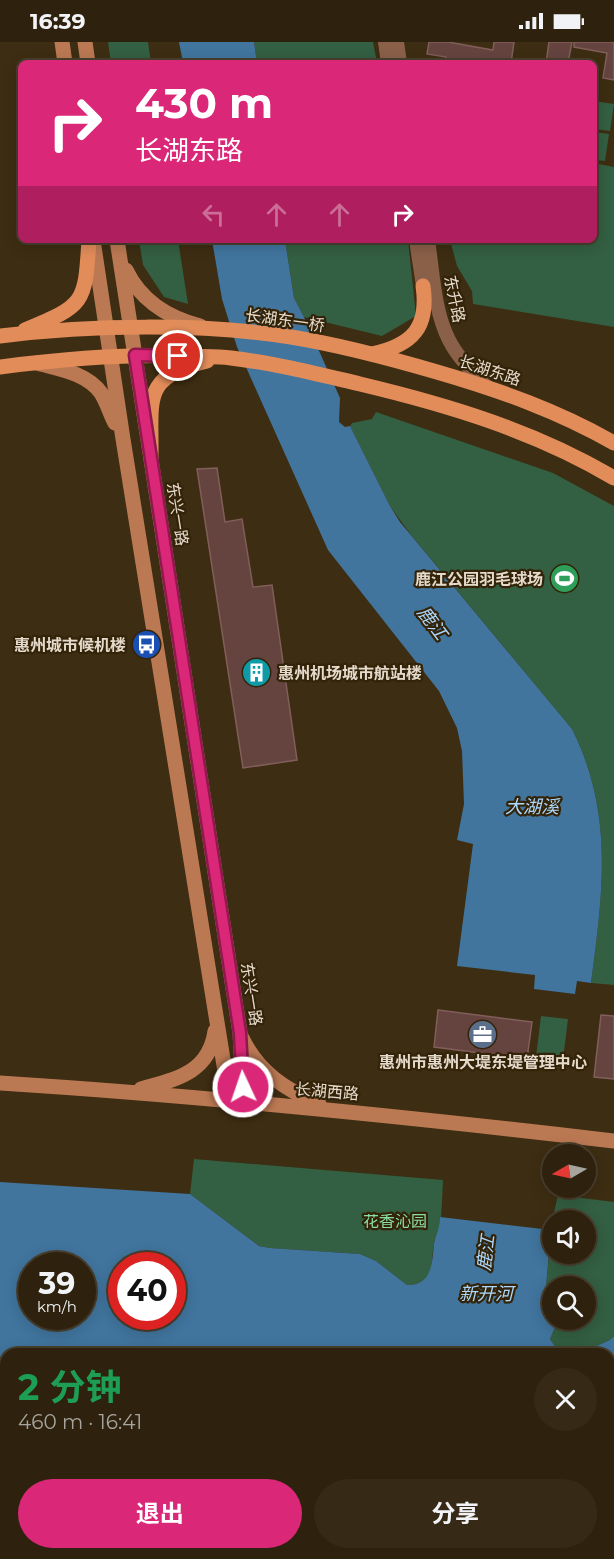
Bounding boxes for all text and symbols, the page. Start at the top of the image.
text: 16:39 [30,8,85,35]
text: 430 m [135,77,273,129]
icon: right [36,84,114,162]
text: 长湖东路 [135,134,243,167]
icon: left [197,198,230,231]
icon: ahead [260,198,293,231]
icon: ahead [323,198,356,231]
icon: right [386,198,419,231]
street label: 东升路 [440,274,469,325]
street label: 长湖东一桥 [244,306,326,335]
pin [152,330,203,381]
icon: arrive [161,339,194,372]
street label: 长湖东路 [456,352,523,389]
street label: 东兴一路 [163,481,192,547]
sports icon: 鹿江公园羽毛球场 [548,563,580,595]
place label: 鹿江公园羽毛球场 [415,570,543,589]
water label: 鹿江 [412,602,453,646]
bus stop icon: 惠州城市候机楼 [131,629,163,661]
place label: 惠州城市候机楼 [14,636,126,655]
building icon: 惠州机场城市航站楼 [241,657,273,689]
place label: 惠州机场城市航站楼 [278,664,422,683]
water label: 大湖溪 [505,796,561,818]
street label: 东兴一路 [237,961,266,1027]
office icon: 惠州市惠州大堤东堤管理中心 [467,1018,499,1050]
place label: 惠州市惠州大堤东堤管理中心 [379,1053,587,1072]
position arrow [211,1055,275,1119]
street label: 长湖西路 [294,1079,360,1104]
north arrow [542,1144,596,1198]
map controls [542,1144,596,1330]
button: sound [542,1210,596,1264]
park label: 花香沁园 [363,1212,427,1231]
water label: 鹿江 [473,1232,499,1272]
speed limit sign: 40 [108,1252,186,1330]
text: 39 [39,1265,75,1302]
button: search [542,1276,596,1330]
water label: 新开河 [459,1283,516,1305]
text: km/h [37,1297,77,1316]
text: 2 分钟 [18,1365,121,1409]
button: close [534,1368,597,1431]
text: 460 m · 16:41 [18,1410,142,1434]
button: 退出 [18,1479,302,1548]
button: 分享 [314,1479,597,1548]

